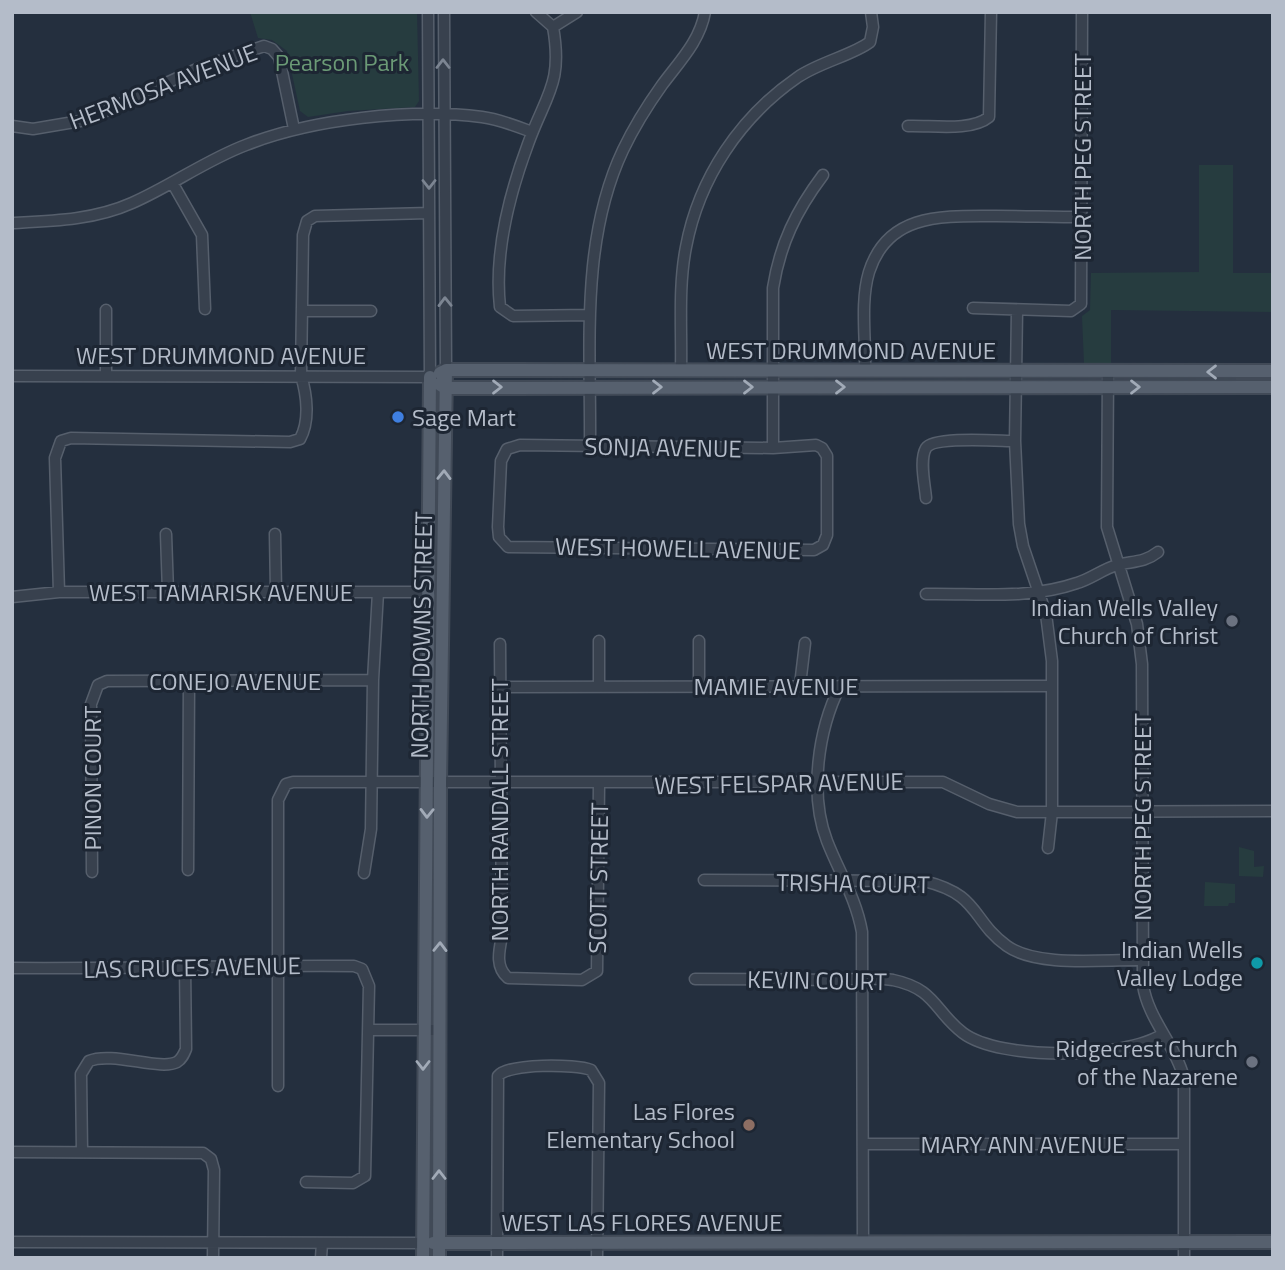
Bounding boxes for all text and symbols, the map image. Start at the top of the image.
street label: HERMOSA AVENUE [64,34,262,138]
park label: Pearson Park [275,44,410,80]
street label: NORTH PEG STREET [1064,53,1100,261]
one-way arrow [435,58,451,69]
one-way arrow [421,179,437,190]
one-way arrow [437,296,453,307]
street label: WEST DRUMMOND AVENUE [706,332,996,368]
street label: WEST DRUMMOND AVENUE [76,337,366,373]
one-way arrow [1207,364,1217,380]
one-way arrow [653,379,663,395]
one-way arrow [743,379,754,395]
one-way arrow [835,379,846,395]
one-way arrow [1130,379,1140,395]
one-way arrow [492,380,503,395]
place label: Sage Mart [412,399,516,435]
marker: Sage Mart [390,409,406,425]
street label: SONJA AVENUE [584,428,742,466]
one-way arrow [436,469,452,479]
street label: NORTH DOWNS STREET [401,511,441,759]
street label: WEST HOWELL AVENUE [555,528,801,568]
street label: WEST TAMARISK AVENUE [89,574,353,610]
place label: Indian Wells Valley Church of Christ [1031,589,1219,653]
marker: Indian Wells Valley Church of Christ [1224,613,1240,629]
street label: CONEJO AVENUE [149,663,321,699]
street label: MAMIE AVENUE [694,668,858,704]
street label: NORTH RANDALL STREET [481,678,517,942]
street label: PINON COURT [74,705,110,850]
street label: NORTH PEG STREET [1124,713,1160,921]
street label: WEST FELSPAR AVENUE [654,763,904,803]
street label: SCOTT STREET [579,802,617,954]
one-way arrow [419,808,435,819]
street label: TRISHA COURT [776,864,930,902]
place label: Indian Wells Valley Lodge [1117,931,1243,995]
one-way arrow [433,941,448,952]
street label: LAS CRUCES AVENUE [83,947,301,987]
marker: Indian Wells Valley Lodge [1249,955,1265,971]
street label: KEVIN COURT [747,961,887,999]
place label: Ridgecrest Church of the Nazarene [1055,1030,1238,1094]
marker: Ridgecrest Church of the Nazarene [1244,1054,1260,1070]
one-way arrow [415,1060,431,1071]
place label: Las Flores Elementary School [546,1093,735,1157]
marker: Las Flores Elementary School [741,1117,757,1133]
street label: MARY ANN AVENUE [921,1126,1125,1162]
one-way arrow [431,1169,447,1179]
street label: WEST LAS FLORES AVENUE [502,1204,782,1240]

